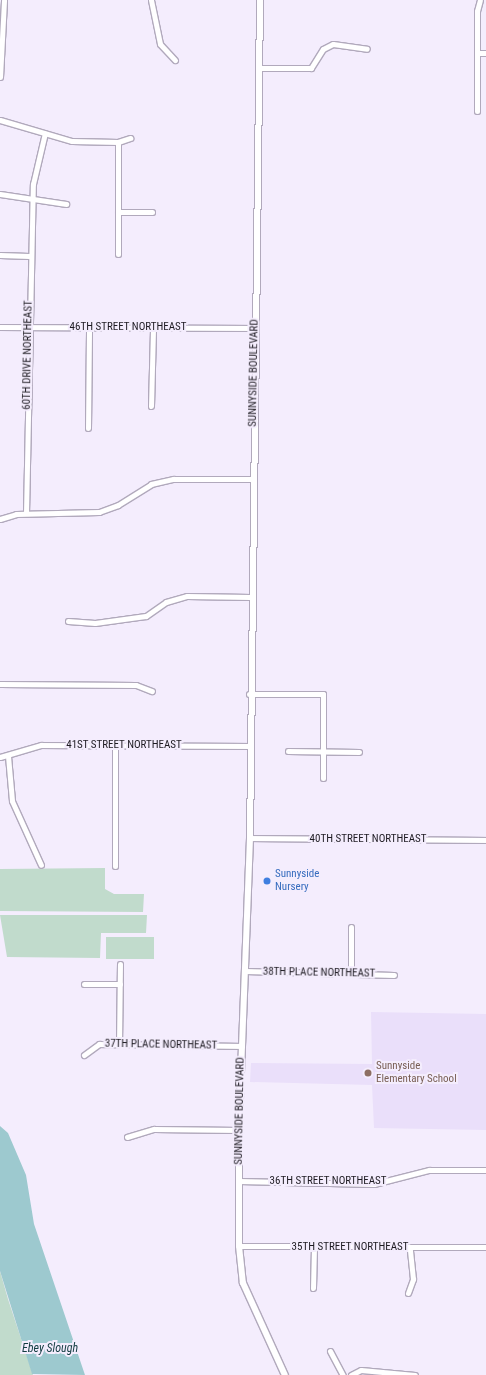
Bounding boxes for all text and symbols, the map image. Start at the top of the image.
street label: 60TH DRIVE NORTHEAST [20,300,36,410]
street label: SUNNYSIDE BOULEVARD [246,319,262,427]
street label: 46TH STREET NORTHEAST [69,320,187,334]
street label: 41ST STREET NORTHEAST [66,738,182,752]
street label: 40TH STREET NORTHEAST [309,832,427,846]
place label: Sunnyside Nursery [275,868,319,894]
marker: Sunnyside Nursery [262,876,272,886]
street label: 38TH PLACE NORTHEAST [263,965,375,981]
street label: 37TH PLACE NORTHEAST [105,1037,217,1053]
street label: SUNNYSIDE BOULEVARD [232,1057,248,1165]
place label: Sunnyside Elementary School [376,1060,457,1086]
marker: Sunnyside Elementary School [363,1068,373,1078]
street label: 36TH STREET NORTHEAST [269,1174,387,1188]
street label: 35TH STREET NORTHEAST [291,1240,409,1254]
water label: Ebey Slough [22,1342,78,1356]

